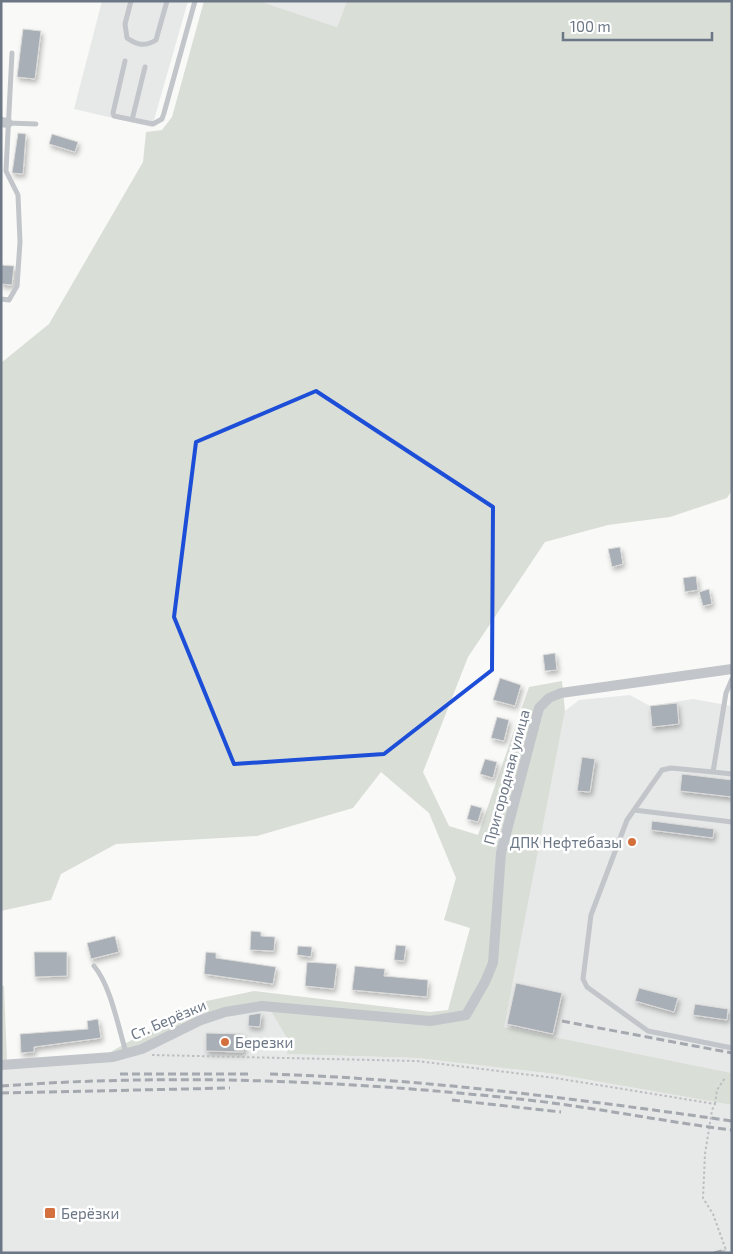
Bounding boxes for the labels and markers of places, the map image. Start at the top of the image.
place label: ДПК Нефтебазы [510,833,622,851]
marker: ДПК Нефтебазы [626,836,638,848]
place label: Березки [235,1033,293,1051]
marker: Березки [219,1036,231,1048]
place label: Берёзки [61,1204,119,1222]
marker: Берёзки [43,1206,57,1220]

